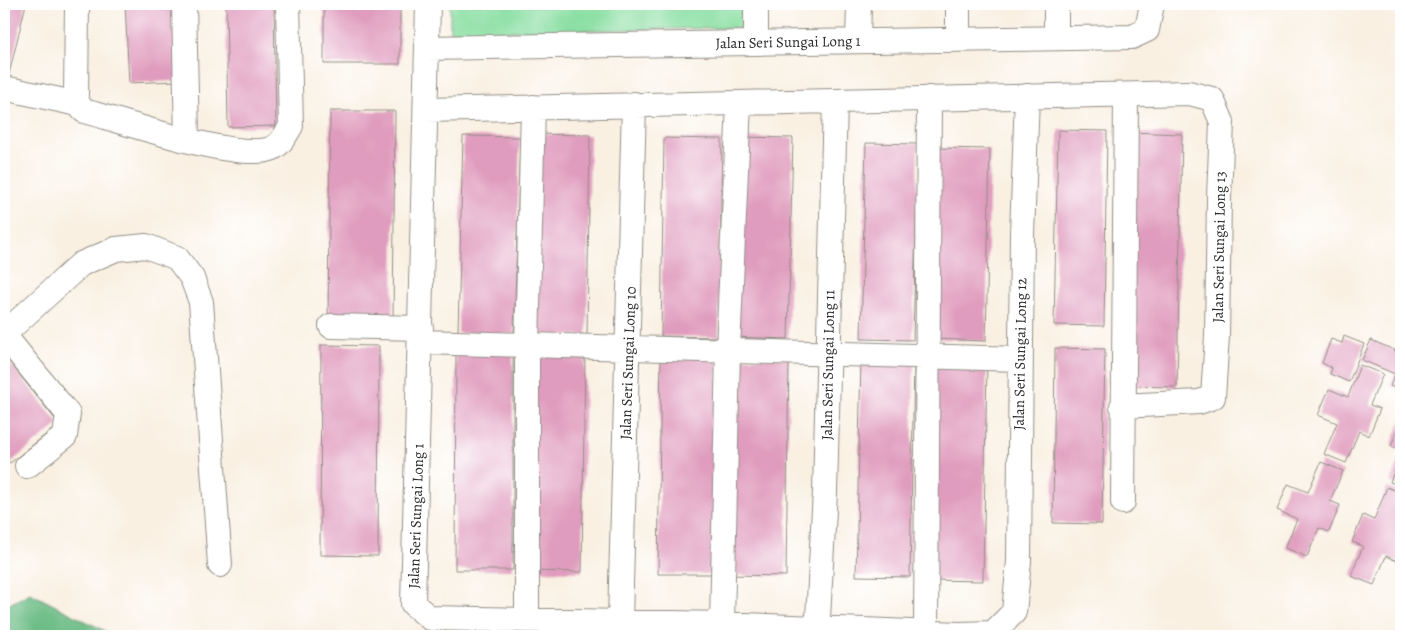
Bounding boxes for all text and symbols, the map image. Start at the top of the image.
street label: Jalan Seri Sungai Long 1 [715,31,861,53]
street label: Jalan Seri Sungai Long 13 [1208,171,1230,323]
street label: Jalan Seri Sungai Long 12 [1009,278,1031,430]
street label: Jalan Seri Sungai Long 10 [615,286,641,440]
street label: Jalan Seri Sungai Long 11 [817,290,839,440]
street label: Jalan Seri Sungai Long 1 [403,443,429,589]

